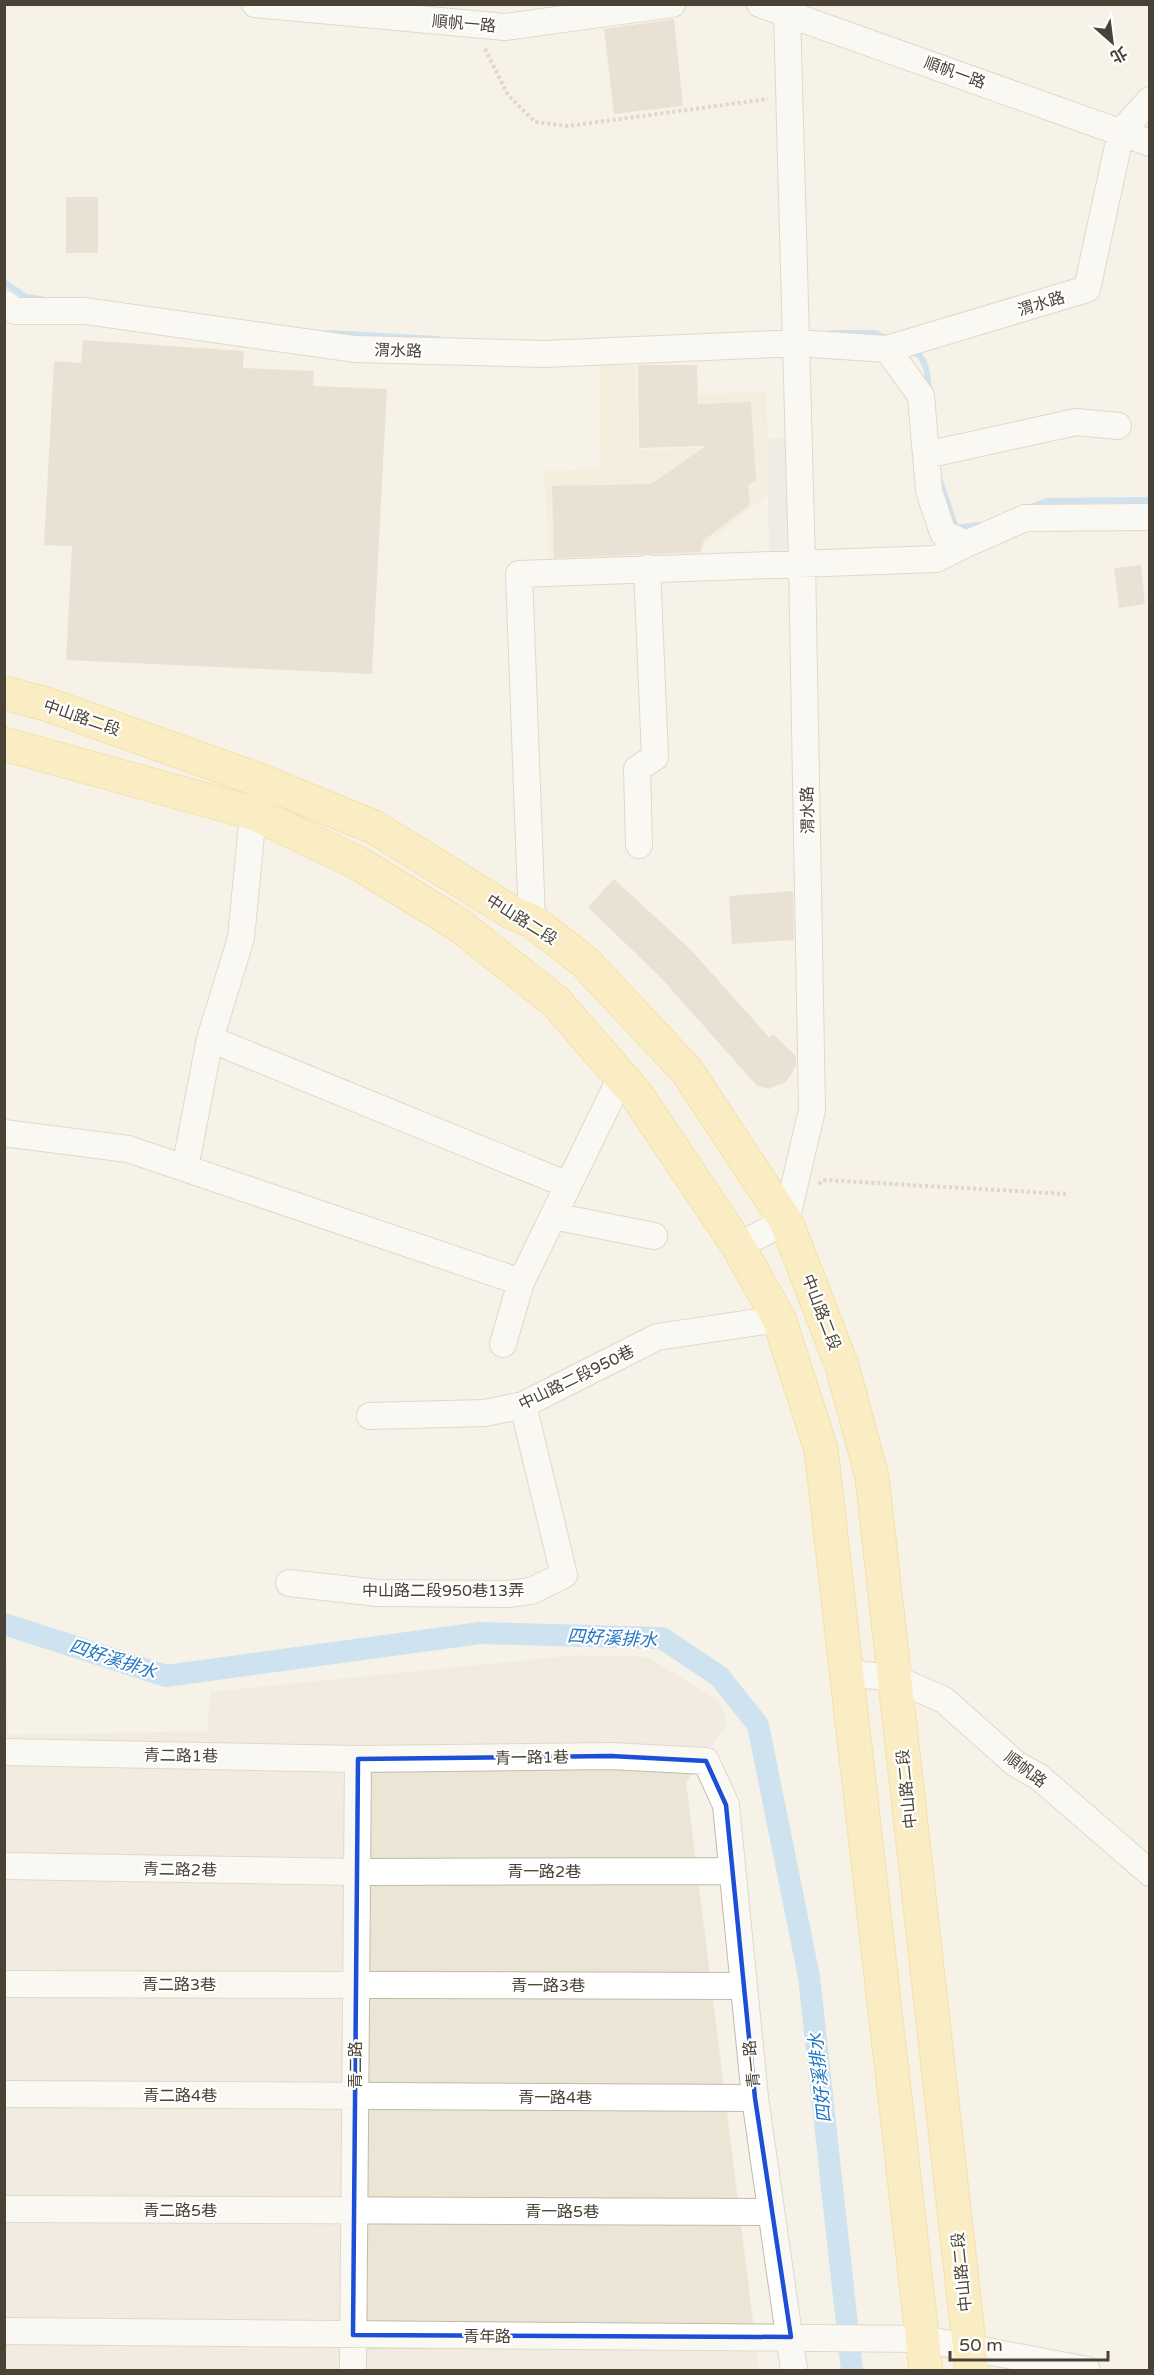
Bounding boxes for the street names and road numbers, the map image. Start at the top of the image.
street label: 順帆一路 [431,11,497,37]
street label: 順帆一路 [921,53,988,93]
street label: 渭水路 [1015,287,1067,321]
street label: 渭水路 [374,341,422,361]
street label: 中山路二段 [41,695,123,740]
street label: 渭水路 [798,786,818,834]
street label: 中山路二段 [482,890,561,950]
street label: 中山路二段 [797,1271,845,1353]
street label: 中山路二段950巷 [515,1341,638,1415]
street label: 中山路二段950巷13弄 [362,1581,524,1601]
street label: 青二路1巷 [144,1745,218,1767]
street label: 青一路1巷 [495,1747,569,1769]
street label: 順帆路 [1000,1747,1051,1792]
street label: 中山路二段 [893,1748,921,1830]
street label: 青二路2巷 [143,1859,217,1881]
street label: 青一路2巷 [507,1862,581,1882]
street label: 青二路3巷 [142,1975,216,1995]
street label: 青一路3巷 [511,1976,585,1996]
street label: 青一路 [740,2039,764,2089]
street label: 青二路 [346,2041,366,2089]
street label: 青二路4巷 [143,2086,217,2106]
street label: 青一路4巷 [518,2088,592,2108]
street label: 青二路5巷 [143,2201,217,2221]
street label: 青一路5巷 [525,2202,599,2222]
street label: 中山路二段 [948,2231,976,2313]
street label: 青年路 [463,2327,511,2347]

